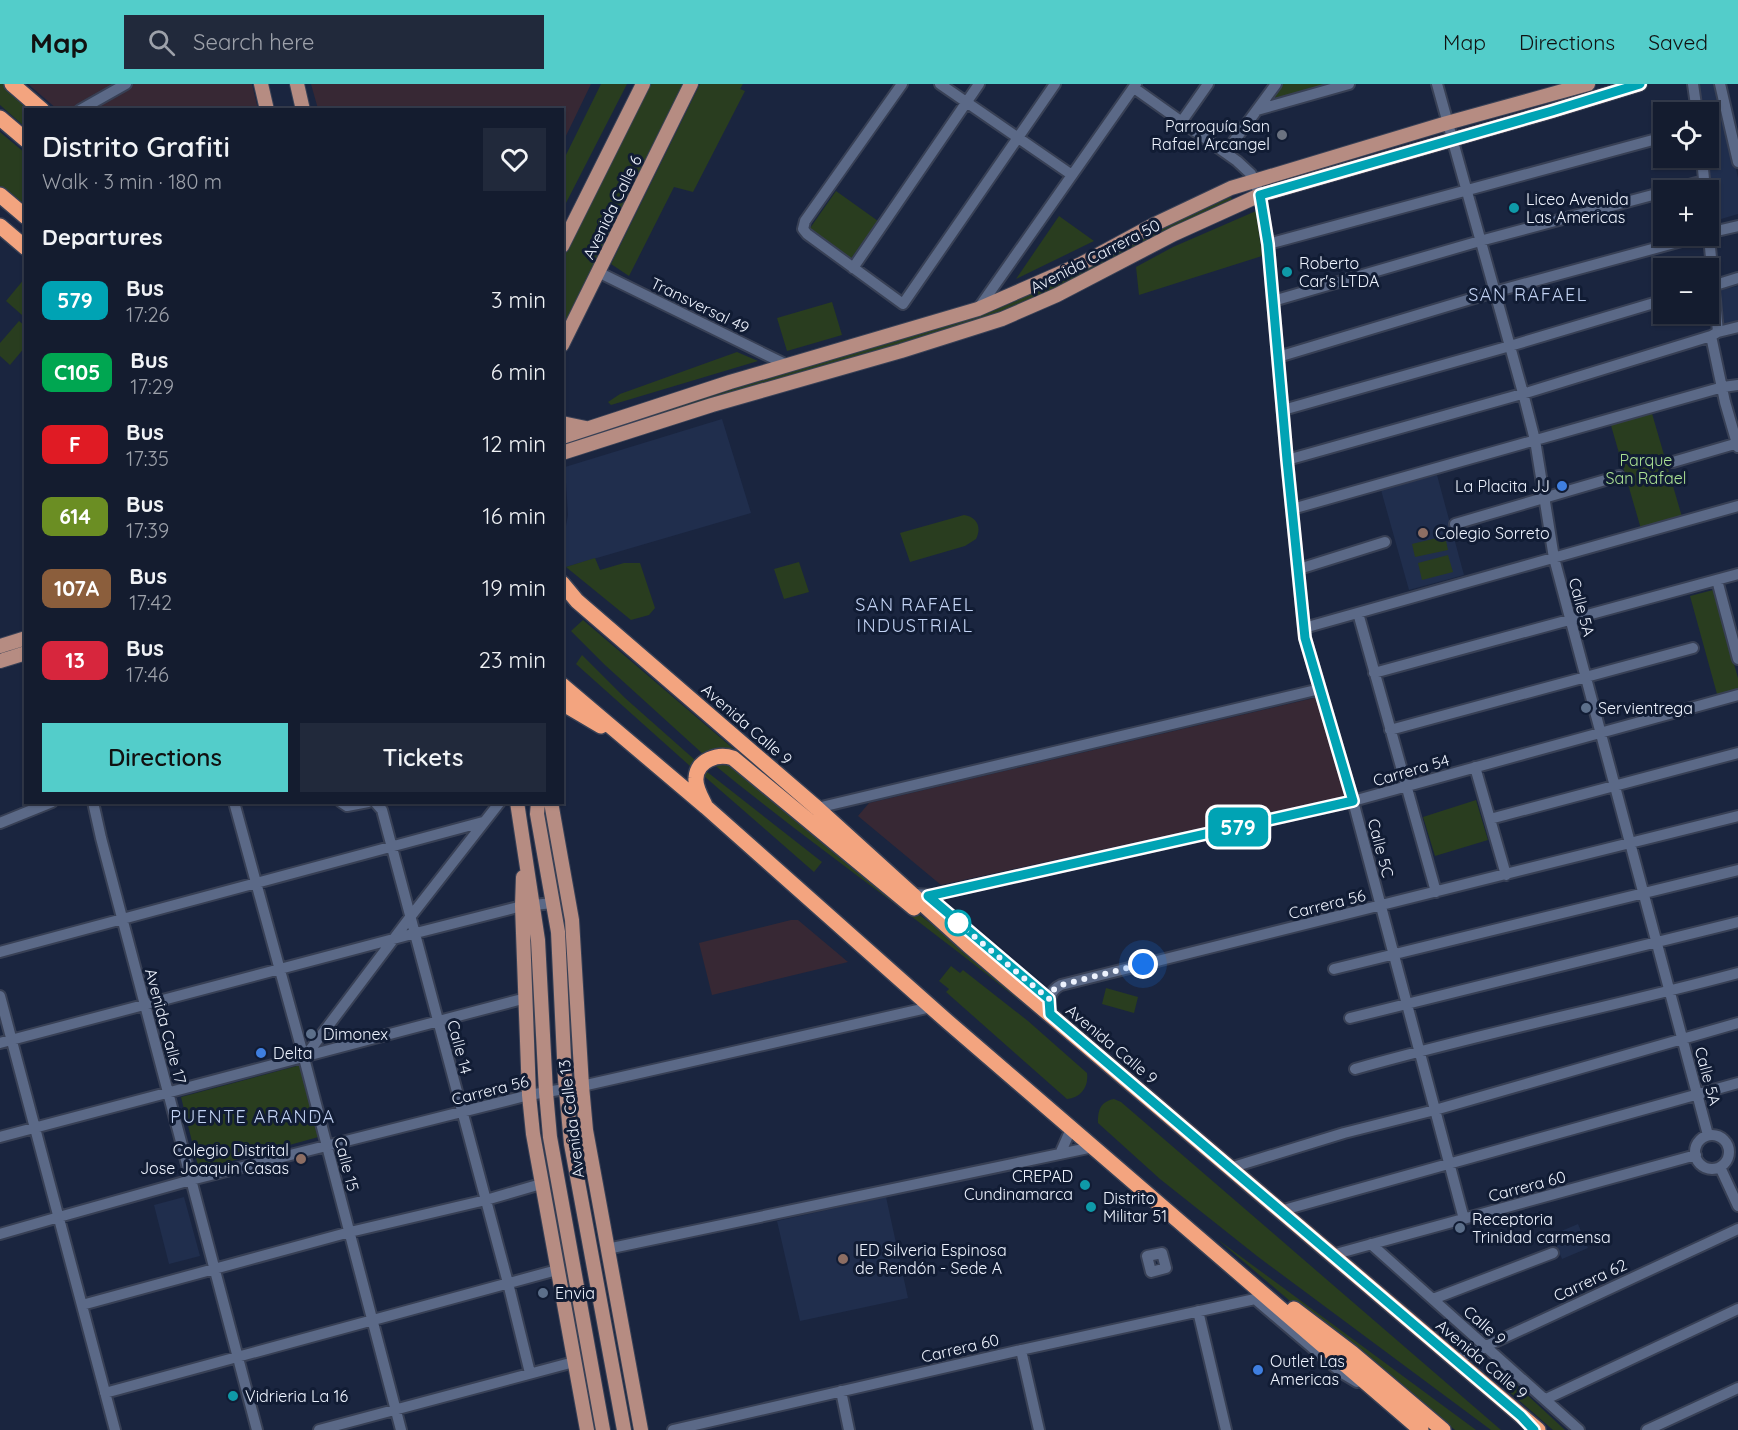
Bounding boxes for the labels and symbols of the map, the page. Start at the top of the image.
place label: Parroquía San Rafael Arcangel [1151,116,1270,154]
marker: Parroquía San Rafael Arcangel [1275,128,1289,142]
street label: Avenida Calle 6 [578,151,646,262]
place label: Liceo Avenida Las Americas [1526,189,1629,227]
marker: Liceo Avenida Las Americas [1507,201,1521,215]
street label: Avenida Carrera 50 [1027,215,1163,297]
place label: Roberto Car's LTDA [1299,253,1379,291]
marker: Roberto Car's LTDA [1280,265,1294,279]
street label: Transversal 49 [647,273,753,337]
district label: SAN RAFAEL [1468,283,1588,306]
park label: Parque San Rafael [1606,450,1686,488]
place label: La Placita JJ [1455,476,1550,496]
marker: La Placita JJ [1555,479,1569,493]
place label: Colegio Sorreto [1435,523,1550,543]
marker: Colegio Sorreto [1416,526,1430,540]
street label: Calle 5A [1565,576,1599,638]
district label: SAN RAFAEL INDUSTRIAL [855,593,975,637]
street label: Avenida Calle 9 [698,679,796,769]
place label: Servientrega [1598,698,1693,718]
marker: Servientrega [1579,701,1593,715]
street label: Carrera 54 [1371,750,1451,790]
line badge: 579 [1204,808,1272,846]
street label: Calle 5C [1364,816,1398,880]
street label: Carrera 56 [1286,885,1368,923]
unlabelled marker [945,910,971,936]
your location [1128,949,1158,979]
street label: Avenida Calle 17 [141,966,191,1086]
street label: Avenida Calle 9 [1062,1000,1162,1088]
street label: Calle 14 [443,1018,477,1076]
place label: Dimonex [323,1024,388,1044]
marker: Dimonex [304,1027,318,1041]
place label: Delta [273,1043,312,1063]
street label: Calle 5A [1691,1045,1725,1107]
marker: Delta [254,1046,268,1060]
street label: Avenida Calle 13 [554,1059,588,1179]
street label: Carrera 56 [449,1071,531,1109]
district label: PUENTE ARANDA [170,1105,336,1128]
street label: Calle 15 [330,1135,364,1193]
place label: Colegio Distrital Jose Joaquin Casas [140,1140,289,1178]
marker: Colegio Distrital Jose Joaquin Casas [294,1152,308,1166]
place label: CREPAD Cundinamarca [964,1166,1073,1204]
street label: Carrera 60 [1486,1166,1568,1206]
marker: CREPAD Cundinamarca [1078,1178,1092,1192]
place label: Distrito Militar 51 [1103,1188,1167,1226]
marker: Distrito Militar 51 [1084,1200,1098,1214]
place label: Receptoria Trinidad carmensa [1472,1209,1611,1247]
marker: Receptoria Trinidad carmensa [1453,1221,1467,1235]
place label: IED Silveria Espinosa de Rendón - Sede A [855,1240,1007,1278]
marker: IED Silveria Espinosa de Rendón - Sede A [836,1252,850,1266]
street label: Carrera 62 [1550,1254,1630,1306]
place label: Envia [555,1283,595,1303]
marker: Envia [536,1286,550,1300]
street label: Calle 9 [1460,1301,1510,1349]
street label: Avenida Calle 9 [1432,1315,1532,1403]
street label: Carrera 60 [919,1329,1001,1367]
place label: Outlet Las Americas [1270,1351,1345,1389]
marker: Outlet Las Americas [1251,1363,1265,1377]
place label: Vidrieria La 16 [245,1386,349,1406]
marker: Vidrieria La 16 [226,1389,240,1403]

